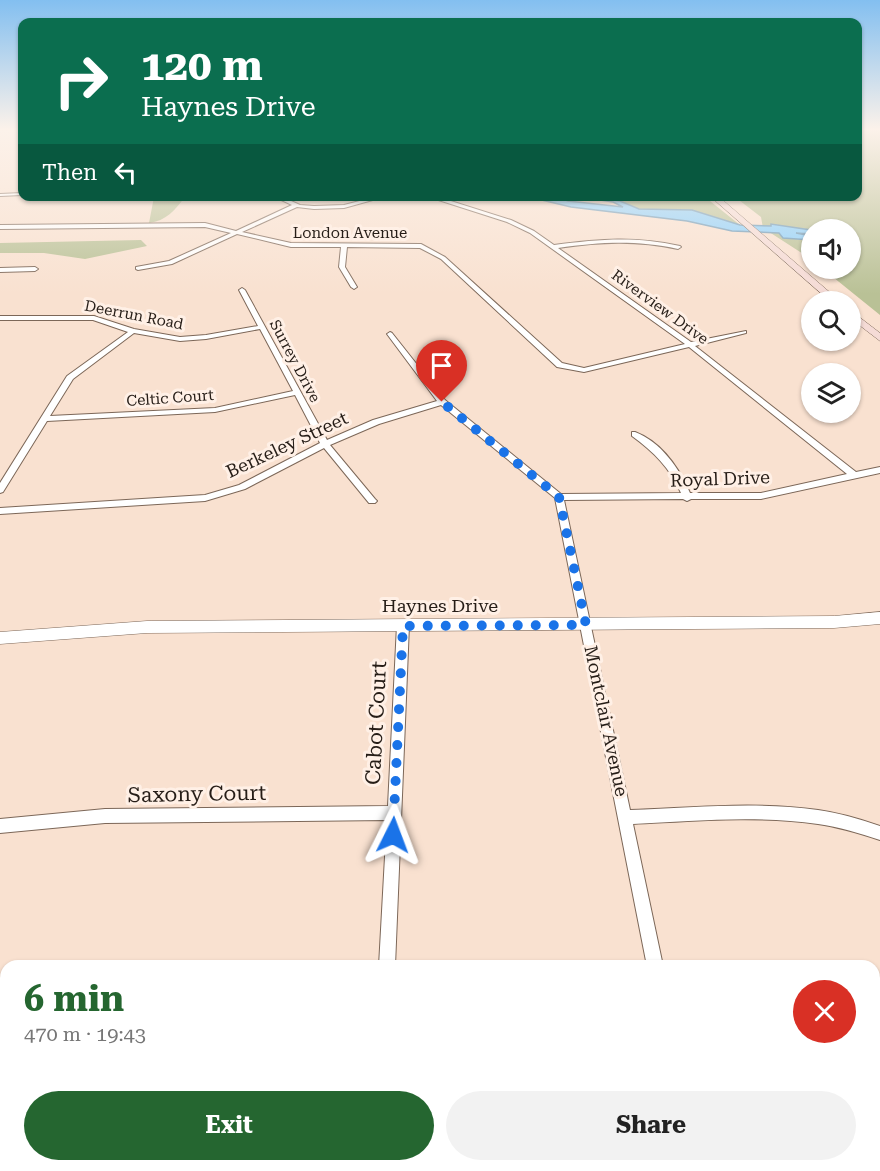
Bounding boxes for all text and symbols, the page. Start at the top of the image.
text: 120 m [141,41,263,90]
icon: right [42,42,120,120]
text: Haynes Drive [141,91,316,123]
icon: left [109,156,142,189]
text: Then [42,160,97,185]
map controls [801,219,861,423]
button: sound [801,219,861,279]
street label: London Avenue [293,224,407,242]
street label: Riverview Drive [608,266,712,348]
button: search [801,291,861,351]
street label: Deerrun Road [83,297,185,333]
street label: Surrey Drive [266,317,324,405]
pin [416,340,467,402]
icon: arrive [425,349,458,382]
button: layers [801,363,861,423]
street label: Celtic Court [126,386,215,410]
street label: Berkeley Street [222,407,351,482]
street label: Royal Drive [670,466,770,491]
street label: Haynes Drive [382,595,498,616]
street label: Montclair Avenue [580,644,633,798]
street label: Cabot Court [361,660,391,786]
street label: Saxony Court [128,781,267,807]
position arrow [361,803,425,867]
text: 6 min [24,978,124,1020]
button: close [793,980,856,1043]
text: 470 m · 19:43 [24,1022,146,1046]
button: Exit [24,1091,434,1160]
button: Share [446,1091,856,1160]

